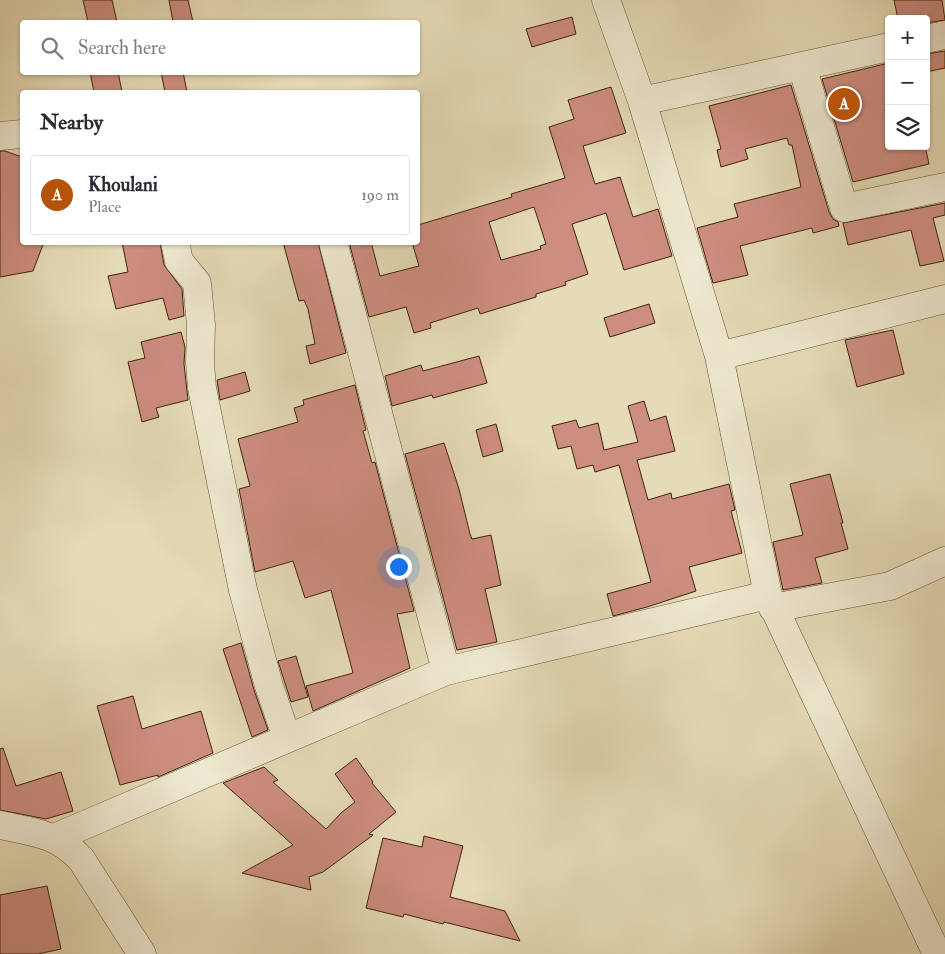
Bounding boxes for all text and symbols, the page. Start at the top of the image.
map controls [885,15,930,150]
button: + [885,15,930,60]
search box [20,20,420,75]
icon: search [38,34,66,62]
text: Search here [78,36,166,60]
button: − [885,60,930,105]
pin: A [828,85,860,123]
button: layers [885,105,930,150]
text: Nearby [40,109,103,136]
text: Khoulani [88,173,158,197]
text: A [52,185,62,205]
text: 190 m [361,185,399,205]
text: Place [88,197,121,217]
your location [386,554,412,580]

